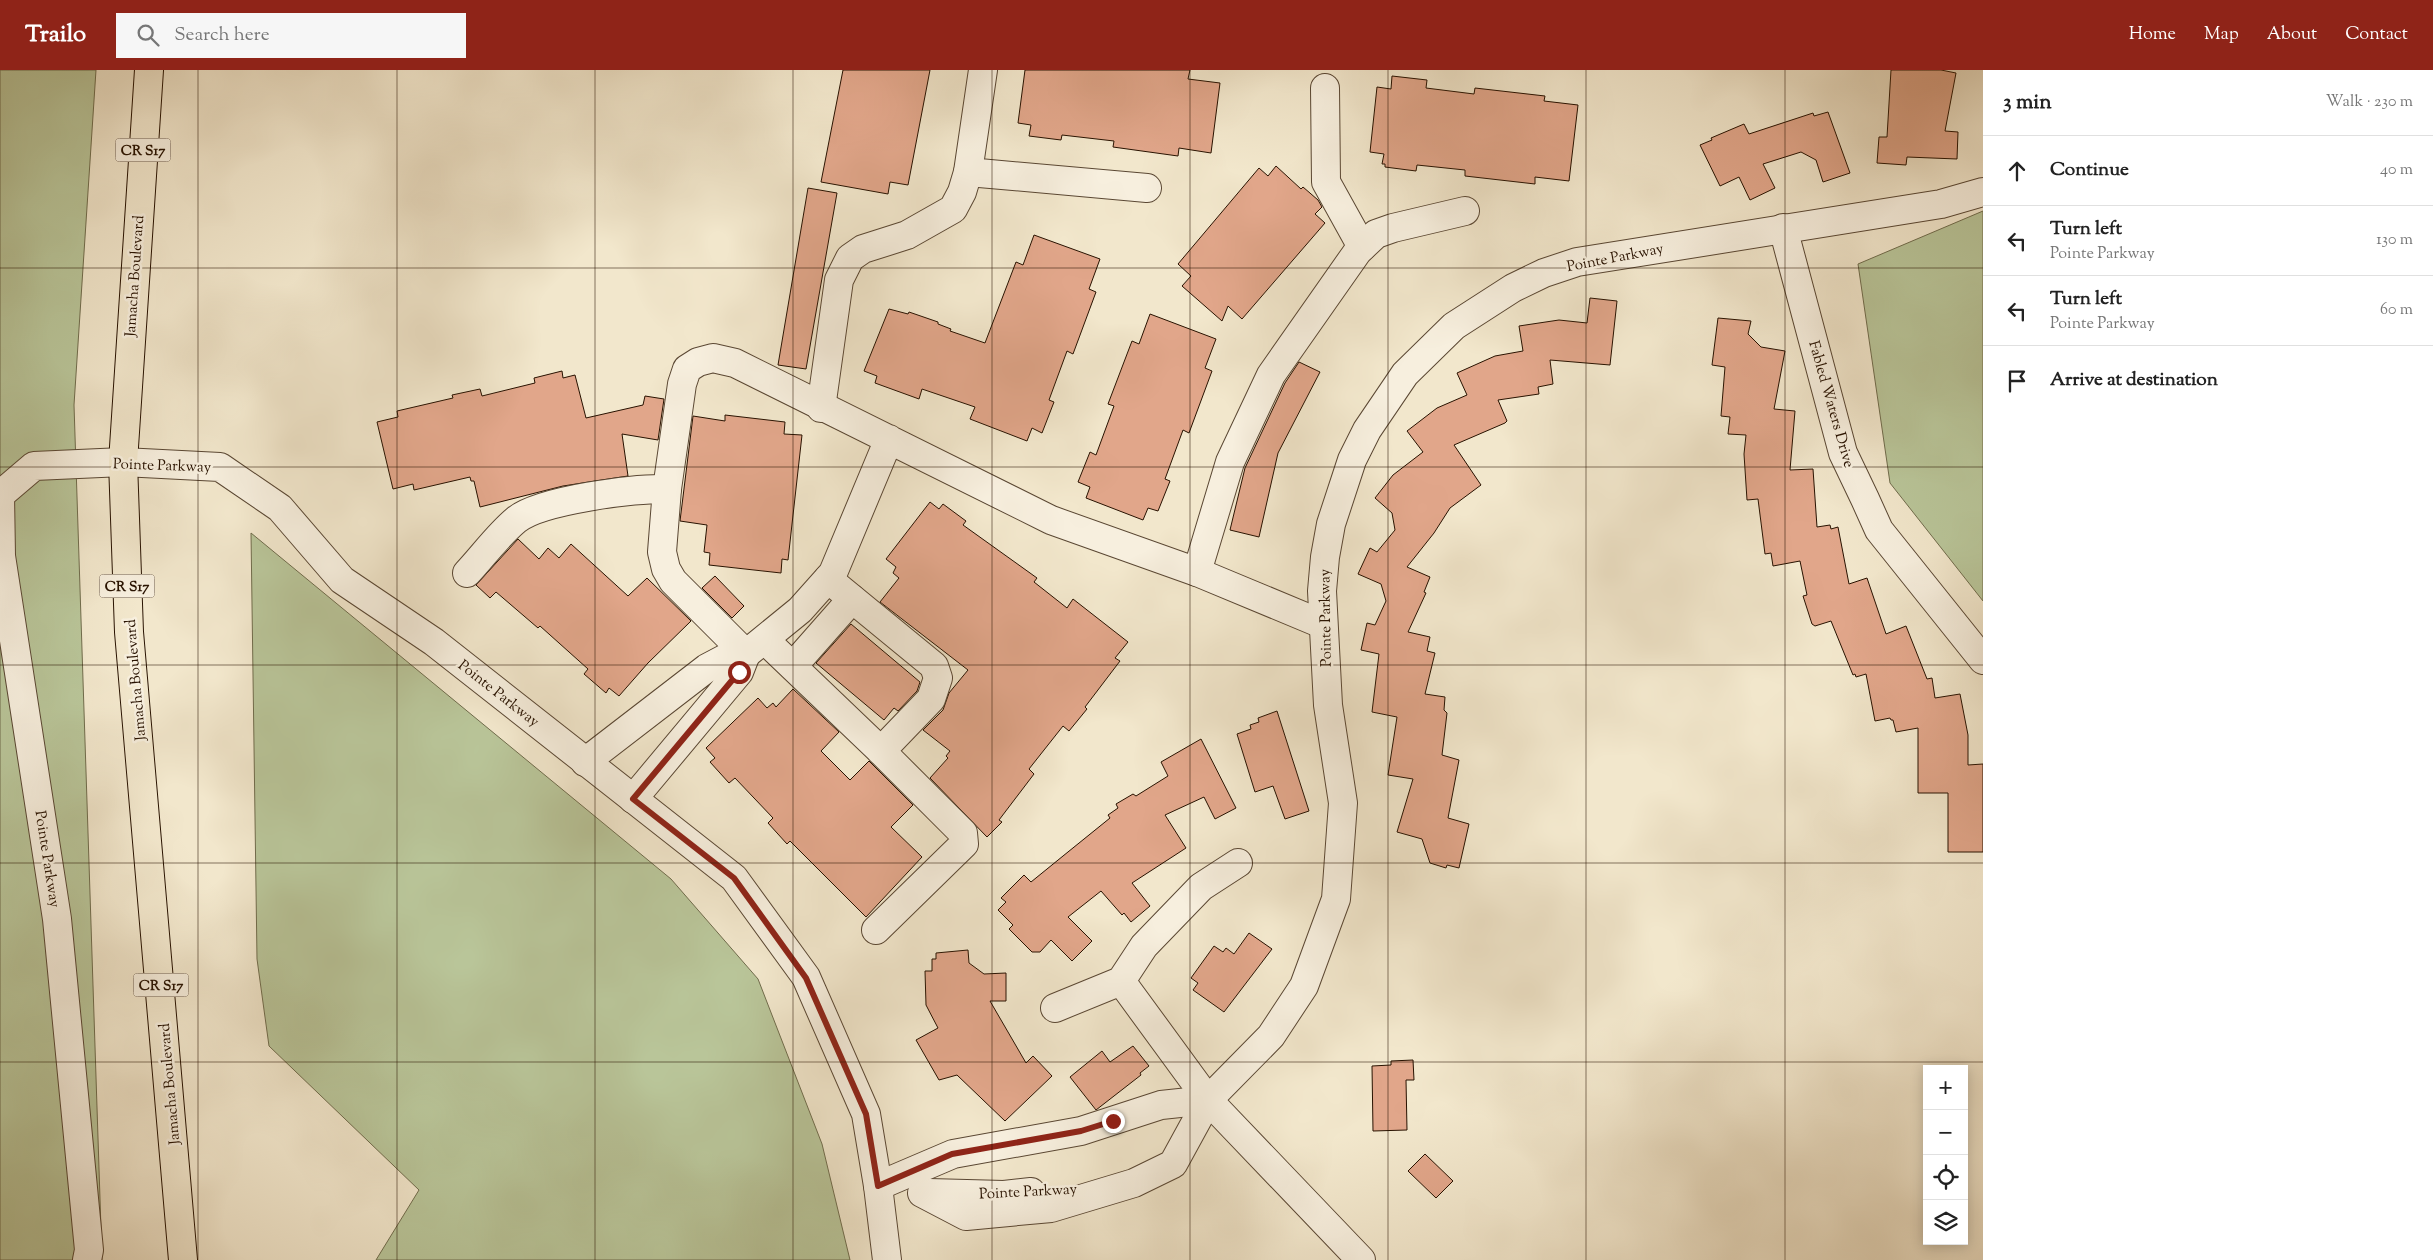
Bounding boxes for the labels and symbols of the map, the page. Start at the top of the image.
road number: CR S17 [116,138,170,162]
street label: Jamacha Boulevard [121,214,150,339]
street label: Pointe Parkway [1565,239,1666,278]
street label: Fabled Waters Drive [1802,338,1859,470]
street label: Pointe Parkway [113,454,212,479]
street label: Pointe Parkway [1315,568,1338,667]
road number: CR S17 [100,574,154,598]
street label: Jamacha Boulevard [121,618,152,742]
street label: Pointe Parkway [453,656,544,733]
route start [728,661,751,684]
street label: Pointe Parkway [28,809,65,910]
road number: CR S17 [134,974,188,996]
street label: Jamacha Boulevard [155,1022,186,1146]
route end [1102,1110,1125,1133]
street label: Pointe Parkway [979,1179,1078,1206]

